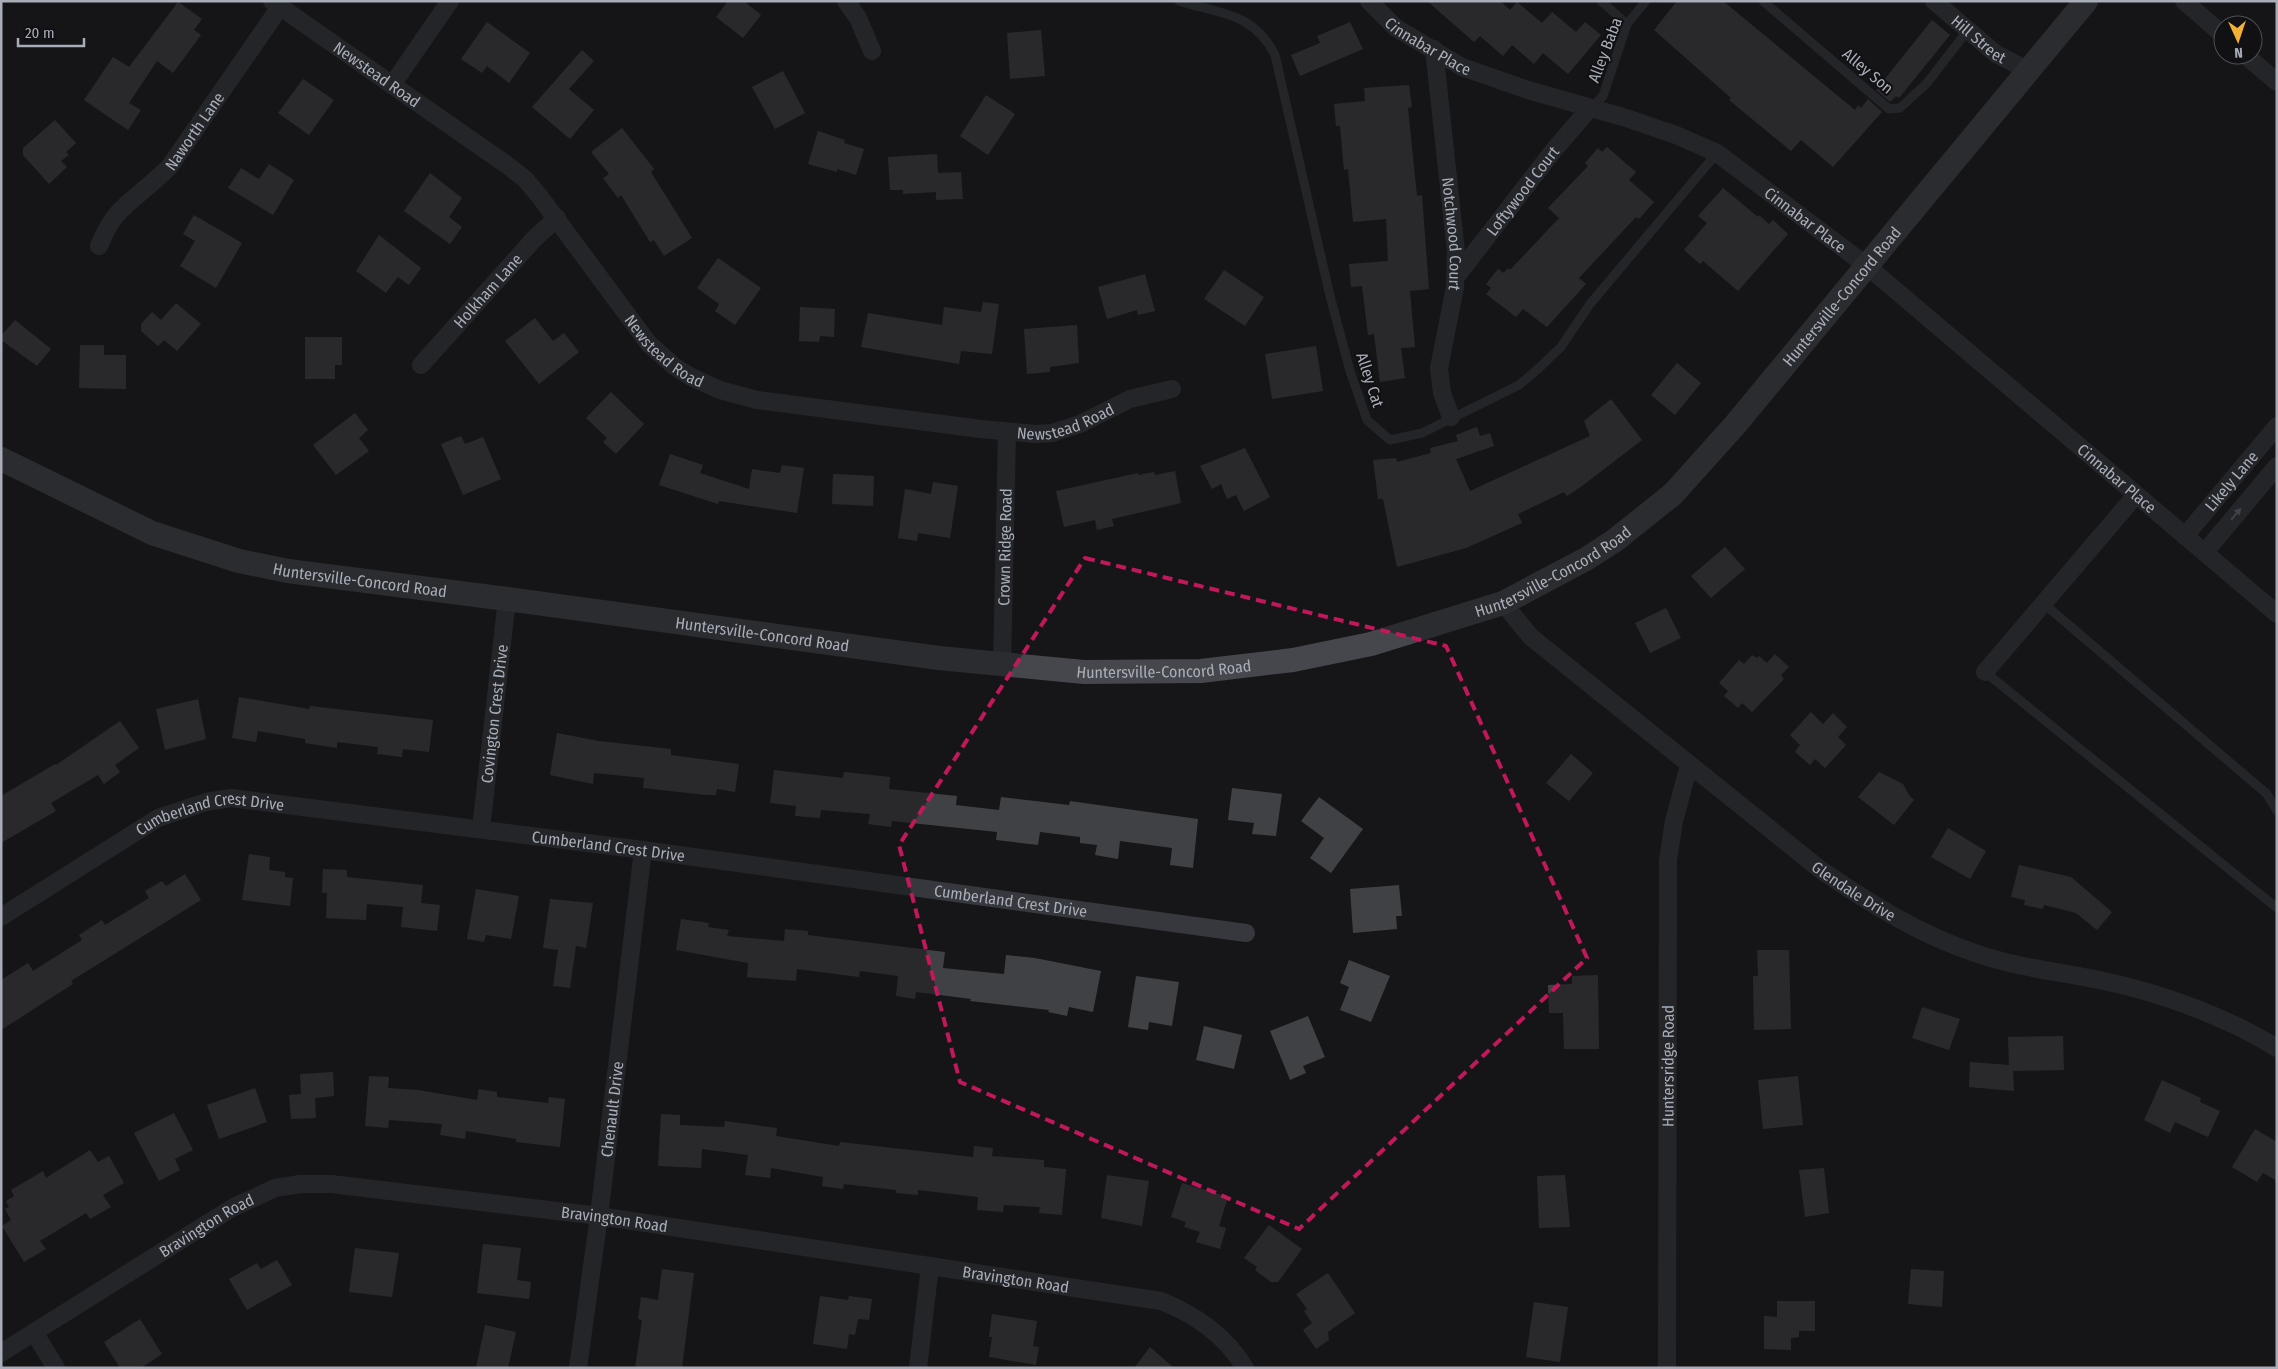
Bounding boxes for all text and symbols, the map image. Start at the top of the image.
street label: Hill Street [1948,11,2010,67]
street label: Cinnabar Place [1381,13,1473,79]
scale bar [18,15,84,47]
street label: Alley Baba [1584,15,1626,85]
north arrow [2213,15,2263,65]
text: 20 m [25,24,55,42]
street label: Newstead Road [330,38,424,111]
street label: Alley Son [1839,44,1897,98]
text: N [2234,44,2243,61]
street label: Naworth Lane [161,88,228,174]
street label: Loftywood Court [1482,141,1563,239]
street label: Notchwood Court [1438,176,1466,293]
street label: Cinnabar Place [1761,183,1850,257]
street label: Huntersville-Concord Road [1778,223,1905,370]
street label: Holkham Lane [450,249,526,332]
street label: Newstead Road [621,311,707,391]
street label: Alley Cat [1352,350,1388,411]
street label: Newstead Road [1016,399,1117,444]
street label: Cinnabar Place [2074,440,2160,517]
street label: Likely Lane [2201,447,2262,515]
street label: Crown Ridge Road [994,488,1015,606]
one-way arrow [2230,509,2242,521]
street label: Huntersville-Concord Road [1472,522,1635,621]
street label: Huntersville-Concord Road [271,559,448,601]
street label: Huntersville-Concord Road [674,613,850,655]
street label: Covington Crest Drive [477,643,511,784]
street label: Huntersville-Concord Road [1076,656,1252,682]
street label: Cumberland Crest Drive [132,788,285,839]
street label: Cumberland Crest Drive [531,827,686,865]
street label: Glendale Drive [1808,857,1899,925]
street label: Cumberland Crest Drive [933,881,1088,921]
street label: Huntersridge Road [1658,1005,1677,1127]
street label: Chenault Drive [597,1060,627,1158]
street label: Bravington Road [155,1190,257,1261]
street label: Bravington Road [560,1202,669,1236]
street label: Bravington Road [961,1262,1070,1296]

